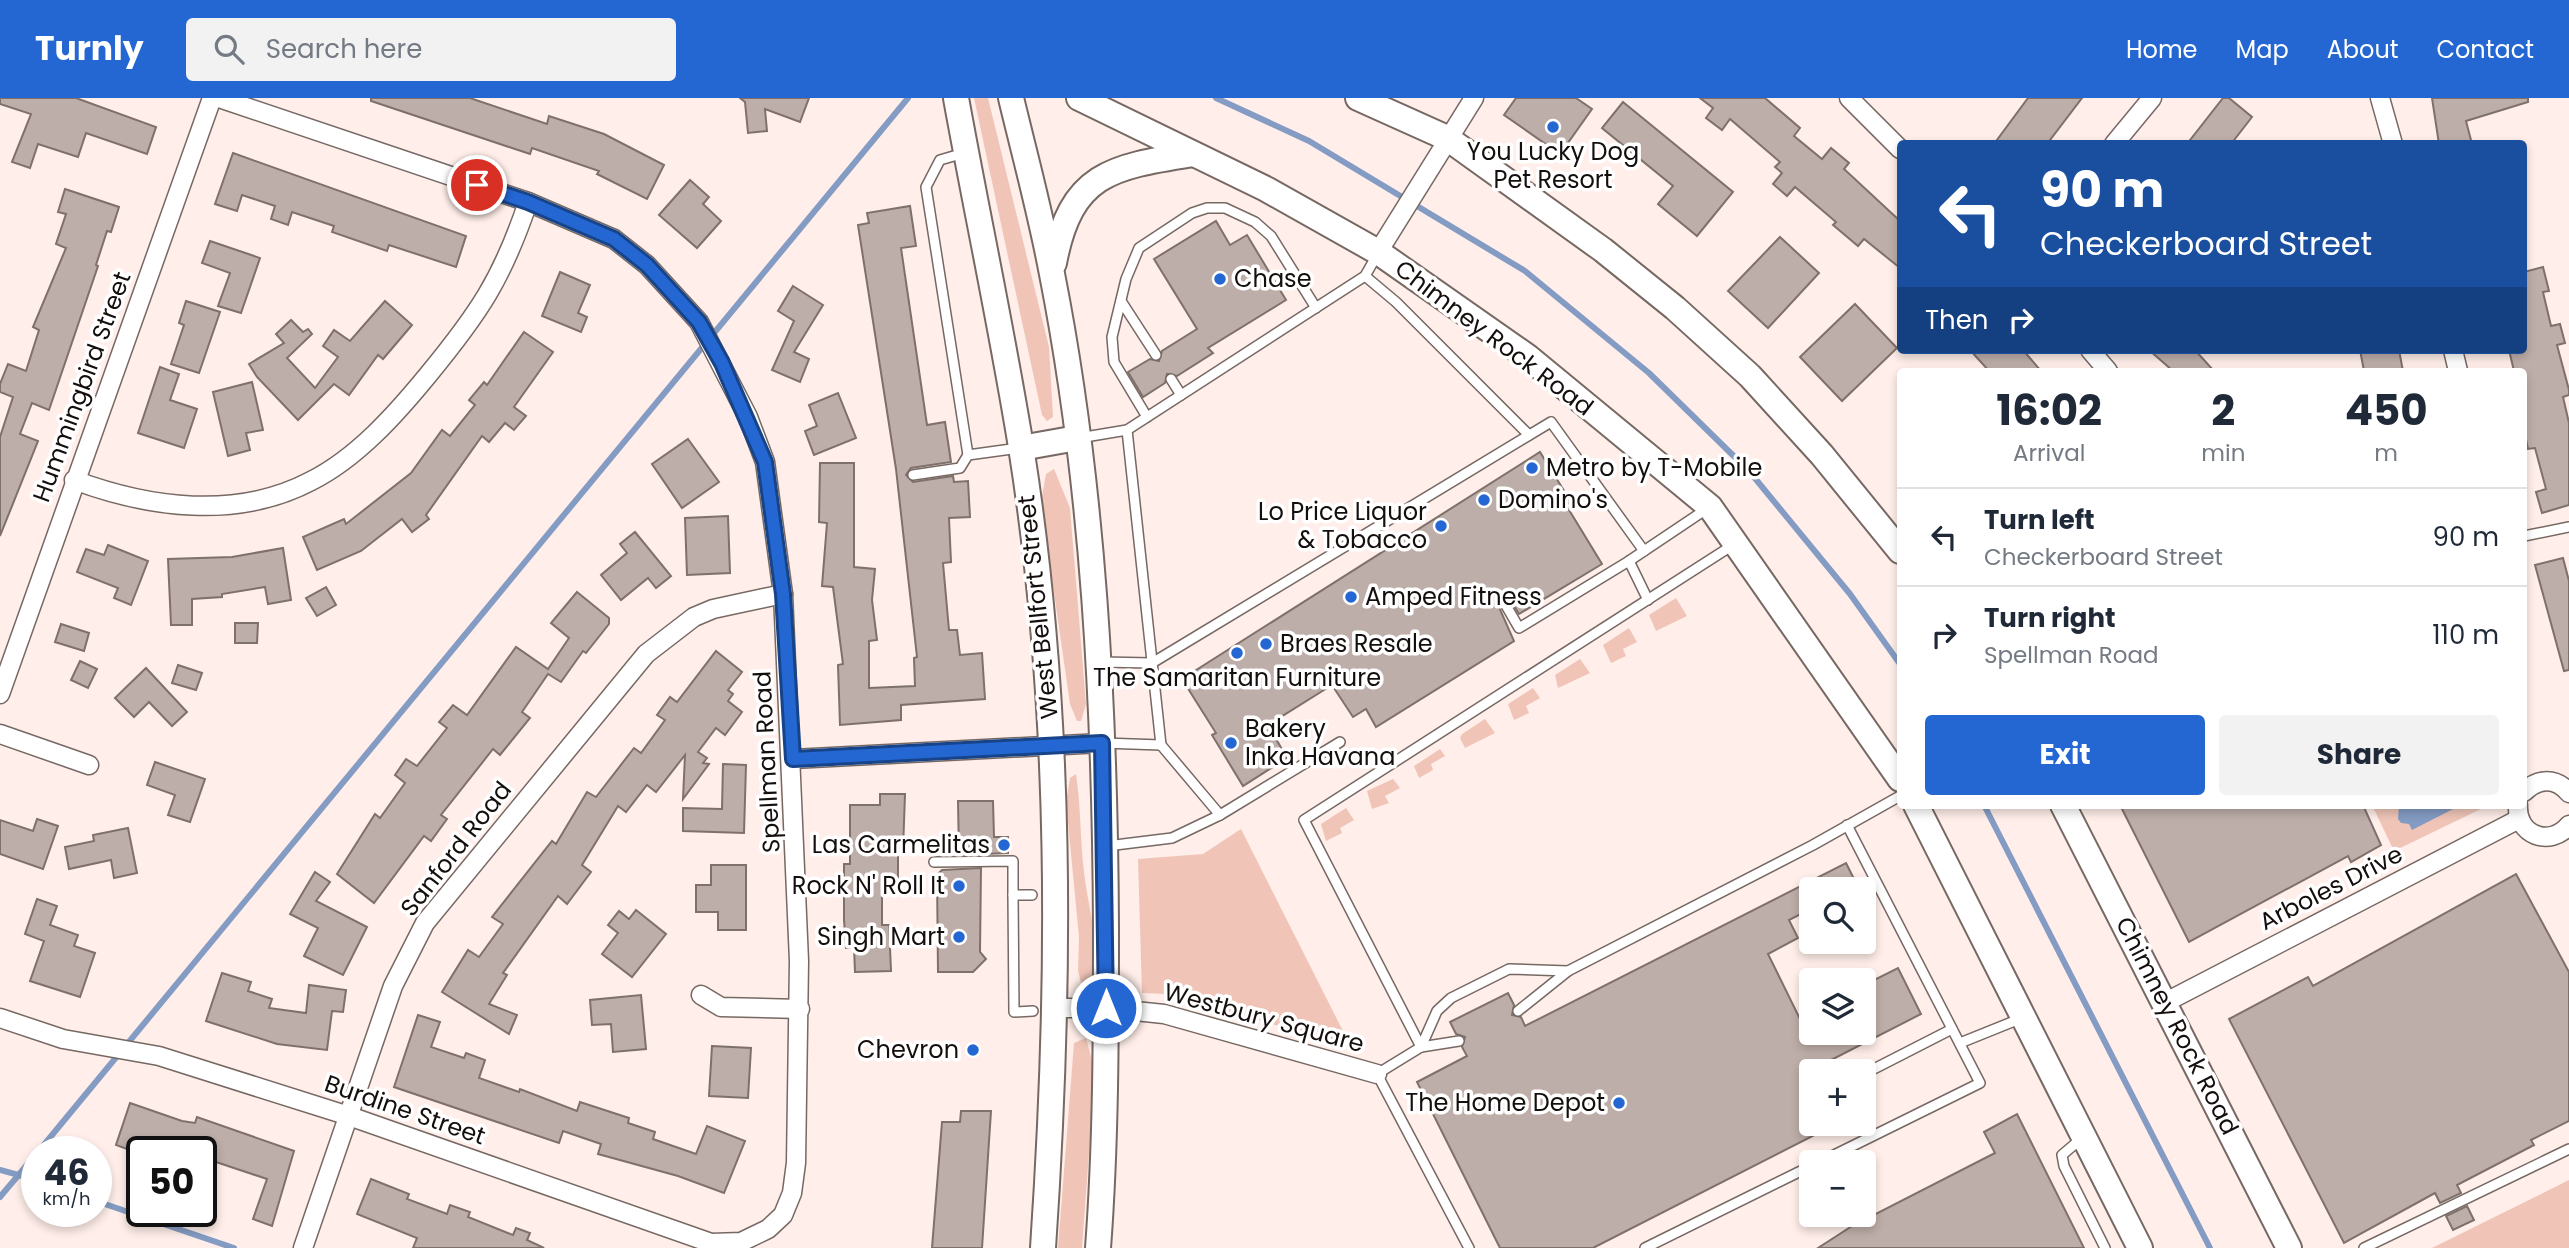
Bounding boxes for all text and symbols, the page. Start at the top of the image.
search box [186,18,676,81]
text: Turnly [35,25,144,72]
icon: search [210,30,248,68]
text: Search here [266,31,422,67]
text: Home [2126,33,2198,66]
text: Map [2236,33,2289,66]
text: About [2327,33,2398,66]
text: Contact [2436,33,2534,66]
marker: You Lucky Dog Pet Resort [1545,119,1561,135]
place label: You Lucky Dog Pet Resort [1467,135,1639,196]
pin [447,155,507,215]
text: 90 m [2040,156,2164,224]
icon: arrive [458,166,496,204]
icon: left [1925,168,2016,259]
text: Checkerboard Street [2040,221,2372,266]
street label: Chimney Rock Road [1388,252,1600,423]
place label: Chase [1234,262,1312,295]
street label: Hummingbird Street [24,267,139,507]
marker: Chase [1212,271,1228,287]
icon: right [2002,301,2040,339]
text: Then [1925,302,1988,338]
text: 16:02 [1996,381,2102,440]
text: 2 [2211,381,2235,440]
text: 450 [2345,381,2428,440]
text: Arrival [2013,437,2085,469]
text: min [2201,437,2245,469]
text: m [2374,437,2398,469]
place label: Metro by T-Mobile [1546,451,1762,484]
marker: Metro by T-Mobile [1524,460,1540,476]
place label: Domino's [1498,483,1608,516]
marker: Domino's [1476,492,1492,508]
street label: West Bellfort Street [1009,493,1066,721]
place label: Lo Price Liquor & Tobacco [1258,495,1427,556]
text: Turn left [1984,502,2095,538]
marker: Lo Price Liquor & Tobacco [1433,518,1449,534]
icon: left [1925,518,1963,556]
text: 90 m [2433,519,2499,555]
text: Checkerboard Street [1984,541,2223,573]
place label: Amped Fitness [1365,580,1542,613]
marker: Amped Fitness [1343,589,1359,605]
text: Turn right [1984,600,2116,636]
icon: right [1925,616,1963,654]
text: 110 m [2432,617,2499,653]
place label: Braes Resale [1280,627,1433,660]
marker: Braes Resale [1258,636,1274,652]
text: Spellman Road [1984,639,2159,671]
marker: The Samaritan Furniture [1229,645,1245,661]
place label: The Samaritan Furniture [1093,661,1381,694]
street label: Spellman Road [745,670,788,854]
place label: Bakery Inka Havana [1245,712,1395,773]
button: Exit [1925,715,2205,795]
button: Share [2219,715,2499,795]
marker: Bakery Inka Havana [1223,735,1239,751]
street label: Sanford Road [392,774,519,923]
place label: Las Carmelitas [812,828,990,861]
marker: Las Carmelitas [996,837,1012,853]
street label: Arboles Drive [2254,837,2408,938]
place label: Rock N' Roll It [792,869,945,902]
map controls [1799,877,1876,1227]
button: search [1799,877,1876,954]
marker: Rock N' Roll It [951,878,967,894]
street label: Chimney Rock Road [2108,911,2247,1140]
place label: Singh Mart [817,920,945,953]
marker: Singh Mart [951,929,967,945]
button: layers [1799,968,1876,1045]
position arrow [1069,971,1143,1045]
street label: Westbury Square [1160,975,1368,1060]
place label: Chevron [857,1033,959,1066]
marker: Chevron [965,1042,981,1058]
button: + [1799,1059,1876,1136]
street label: Burdine Street [320,1067,490,1152]
place label: The Home Depot [1405,1086,1605,1119]
marker: The Home Depot [1611,1095,1627,1111]
speed limit sign: 50 [126,1136,217,1227]
text: 46 [44,1148,90,1197]
button: − [1799,1150,1876,1227]
text: km/h [43,1186,90,1211]

